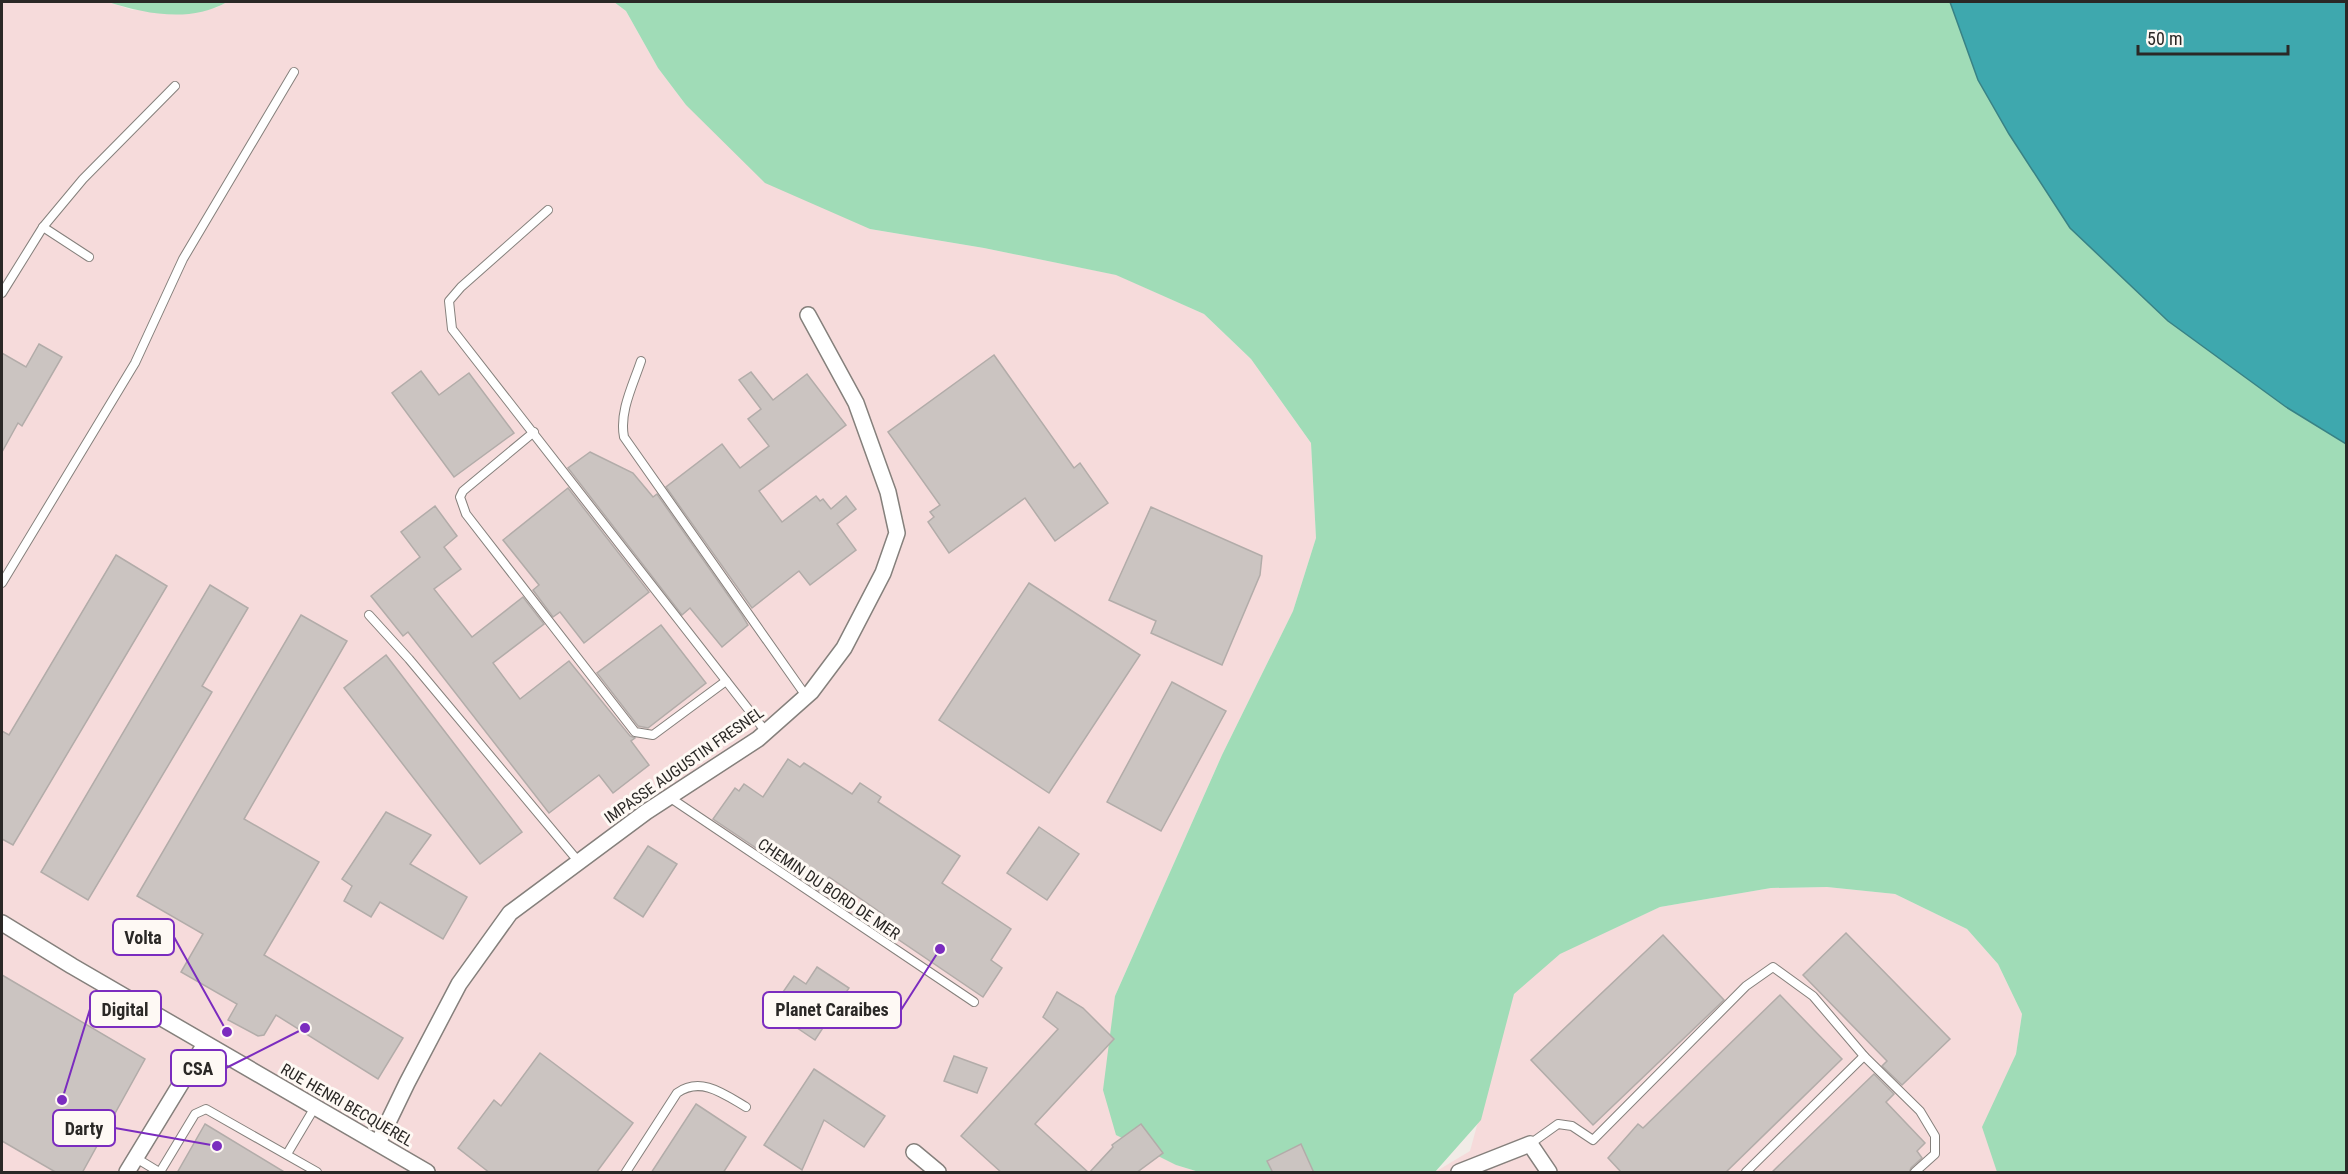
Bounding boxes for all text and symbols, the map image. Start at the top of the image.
scale bar [2138,18,2288,56]
text: 50 m [2147,28,2182,49]
street label: IMPASSE AUGUSTIN FRESNEL [601,703,768,827]
street label: CHEMIN DU BORD DE MER [754,834,904,944]
callout: Volta [113,919,174,955]
text: Volta [124,927,162,948]
callout: Digital [90,991,161,1027]
callout: Planet Caraibes [763,992,901,1028]
text: Digital [102,999,148,1020]
text: Planet Caraibes [775,999,889,1020]
callout: CSA [171,1050,226,1086]
text: CSA [183,1058,214,1079]
street label: RUE HENRI BECQUEREL [278,1059,417,1151]
callout: Darty [53,1110,115,1146]
text: Darty [65,1118,103,1139]

